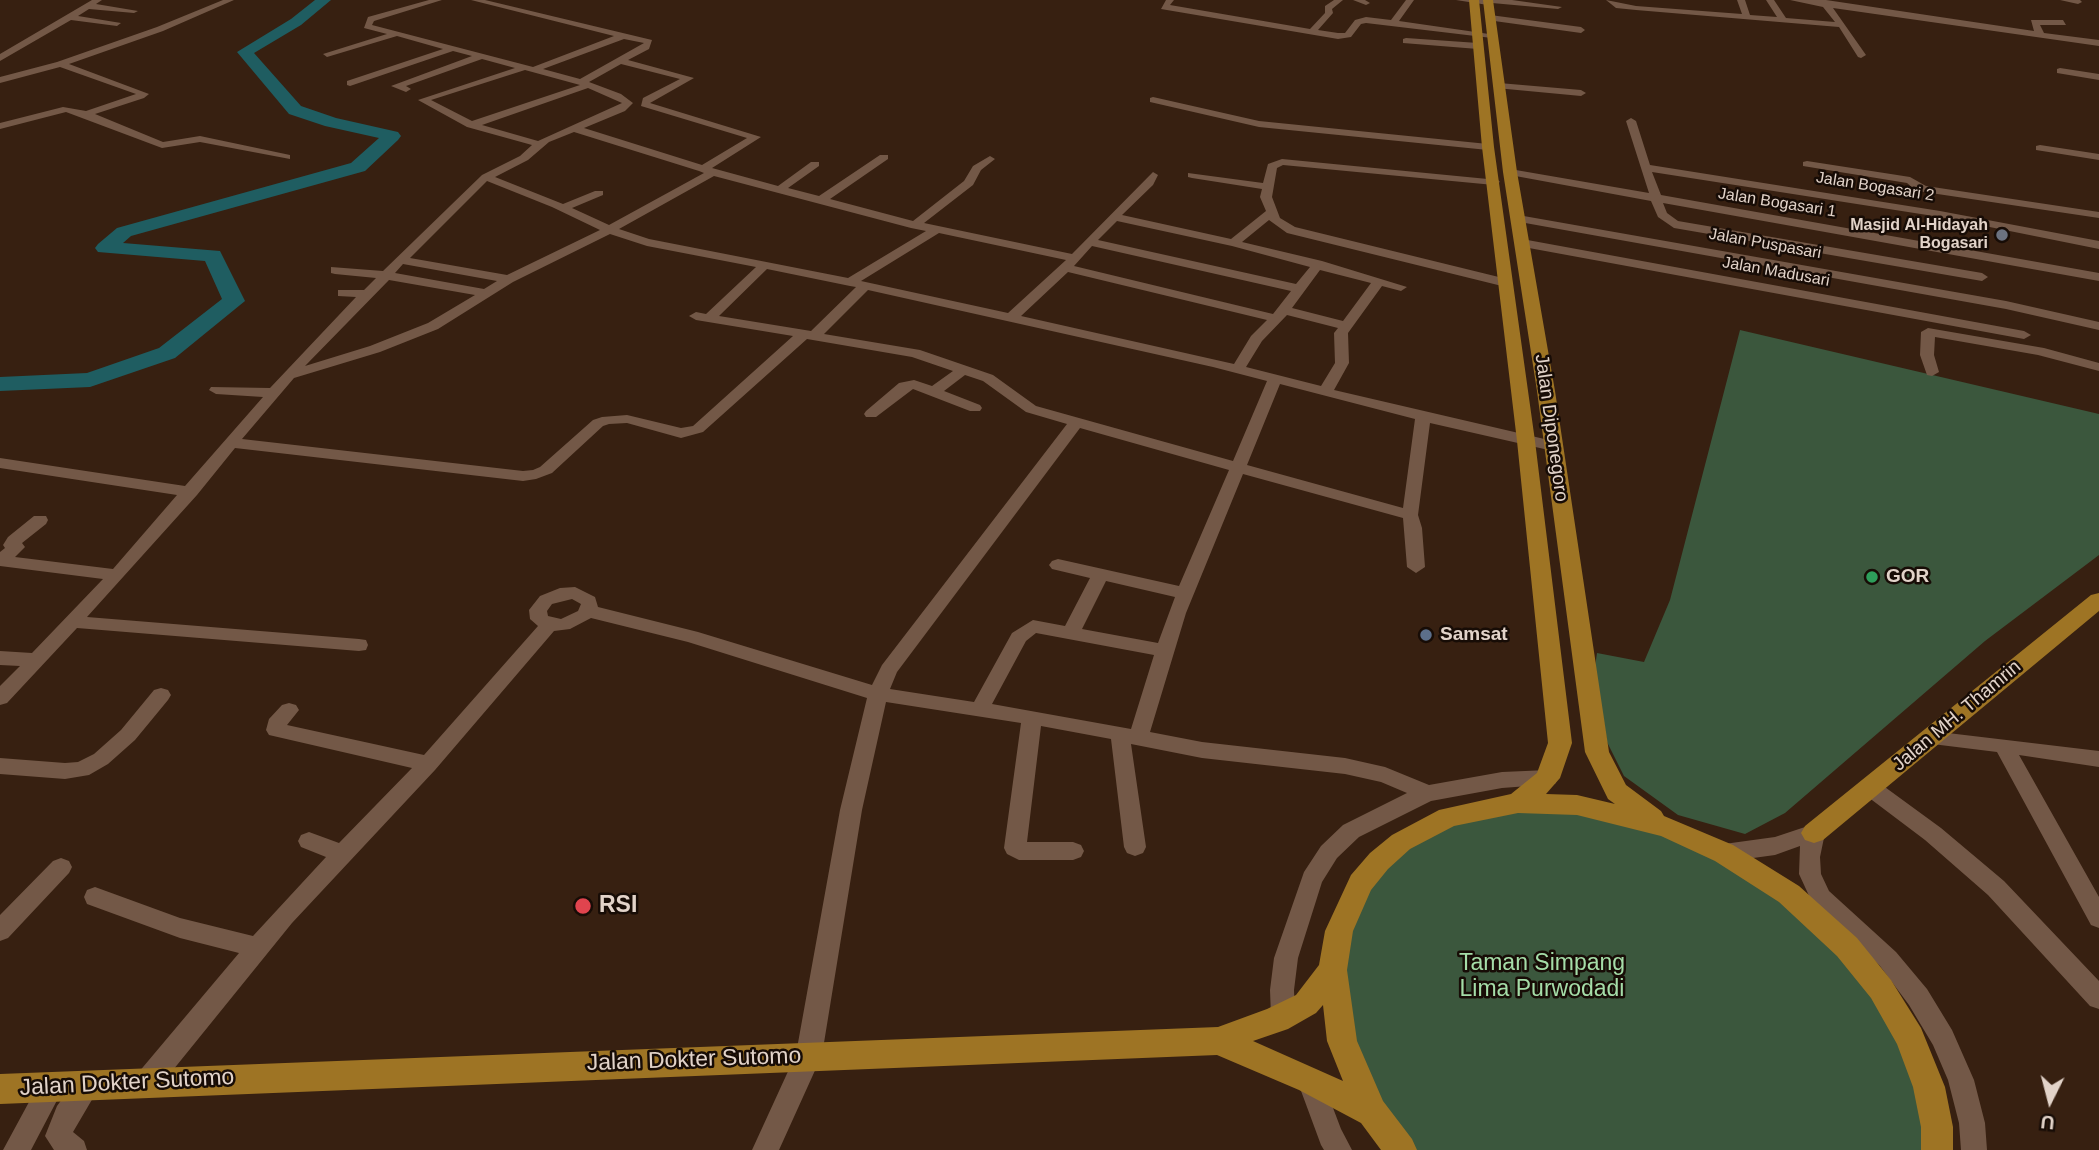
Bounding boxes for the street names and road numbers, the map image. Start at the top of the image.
street label: Jalan Bogasari 2 [1815,168,1935,206]
street label: Jalan Bogasari 1 [1717,184,1837,222]
street label: Jalan Puspasari [1707,225,1823,263]
street label: Jalan Madusari [1721,253,1831,291]
street label: Jalan Diponegoro [1529,353,1573,503]
street label: Jalan MH. Thamrin [1888,656,2026,776]
street label: Jalan Dokter Sutomo [586,1042,802,1078]
street label: Jalan Dokter Sutomo [19,1064,235,1102]

